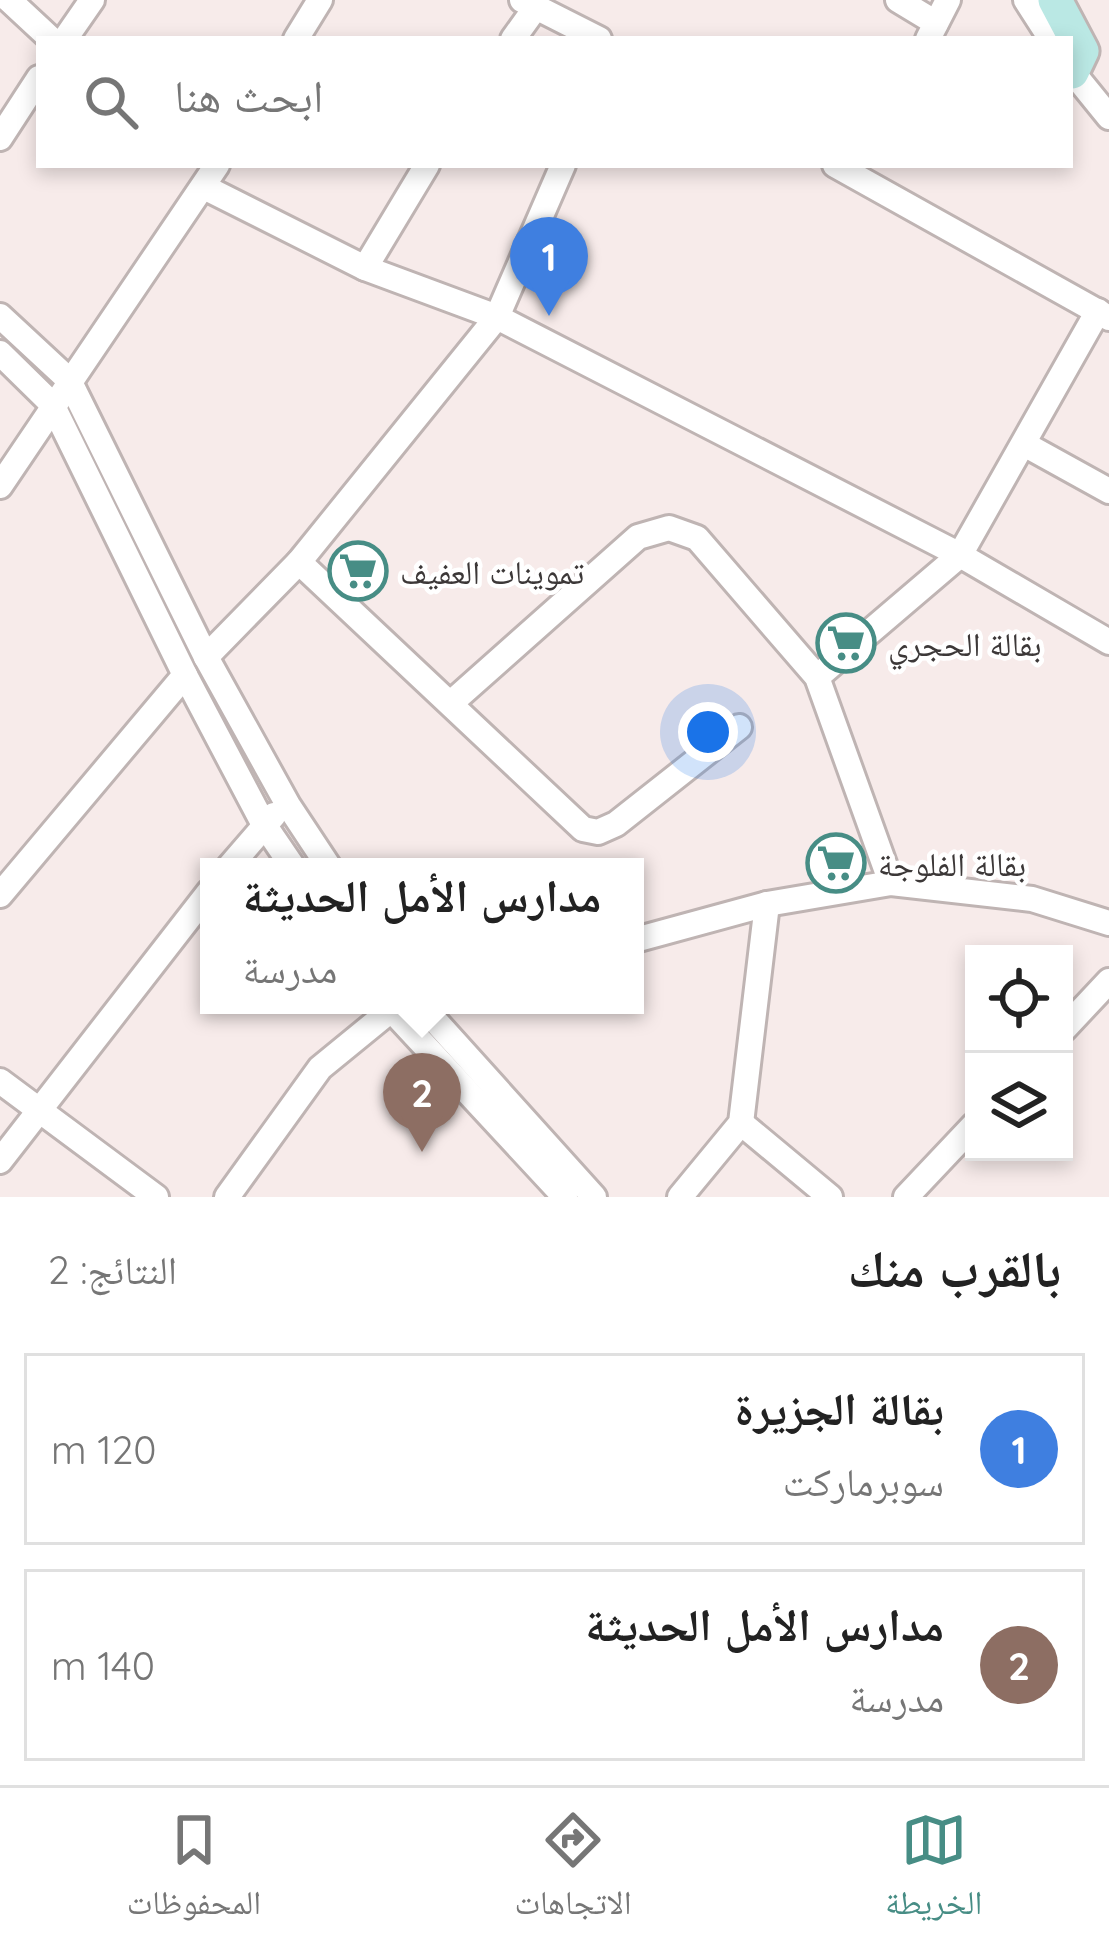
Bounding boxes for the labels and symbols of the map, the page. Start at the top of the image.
pin: 1 [510,217,588,316]
supermarket icon: تموينات العفيف [327,540,389,602]
place label: تموينات العفيف [400,551,585,592]
supermarket icon: بقالة الحجري [815,612,877,674]
place label: بقالة الحجري [888,623,1042,670]
your location [678,702,738,762]
supermarket icon: بقالة الفلوجة [805,832,867,894]
place label: بقالة الفلوجة [878,843,1026,884]
pin: 2 [383,1053,461,1152]

